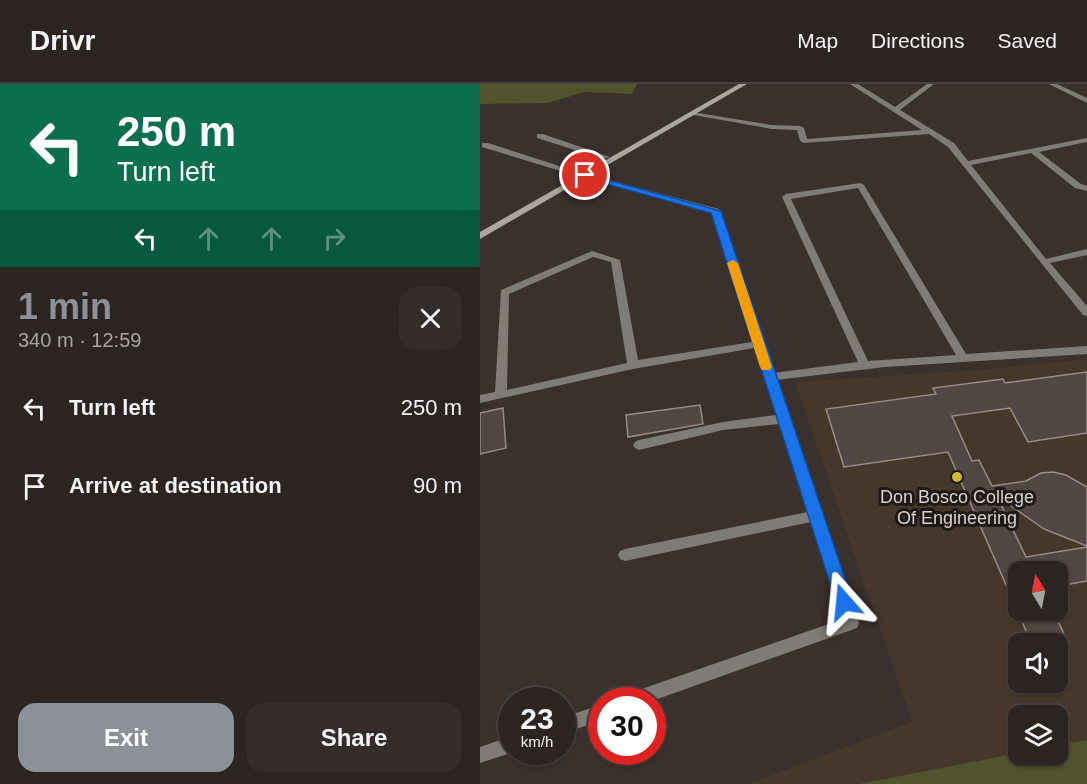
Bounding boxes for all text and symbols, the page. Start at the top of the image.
text: Drivr [30,25,95,56]
text: Map [797,29,838,52]
text: Directions [871,29,964,52]
text: Saved [997,29,1057,52]
icon: left [18,108,96,186]
text: 250 m [117,108,236,155]
pin [559,149,610,200]
text: Turn left [117,157,215,187]
icon: arrive [568,158,601,191]
icon: left [129,222,162,255]
icon: ahead [192,222,225,255]
icon: ahead [255,222,288,255]
icon: right [318,222,351,255]
text: 1 min [18,286,112,327]
button: close [399,287,462,350]
text: 340 m · 12:59 [18,329,141,351]
icon: left [18,392,51,425]
text: Turn left [69,395,155,420]
text: 250 m [401,395,462,420]
icon: arrive [18,470,51,503]
marker: Don Bosco College Of Engineering [950,470,964,484]
text: Arrive at destination [69,473,282,498]
text: 90 m [413,473,462,498]
place label: Don Bosco College Of Engineering [880,487,1034,528]
north arrow [1008,561,1068,621]
map controls [1008,561,1068,765]
position arrow [812,570,876,634]
button: sound [1008,633,1068,693]
speed limit sign: 30 [588,687,666,765]
text: 23 [520,702,554,735]
button: Exit [18,703,234,772]
button: Share [246,703,462,772]
button: layers [1008,705,1068,765]
text: km/h [521,733,553,750]

